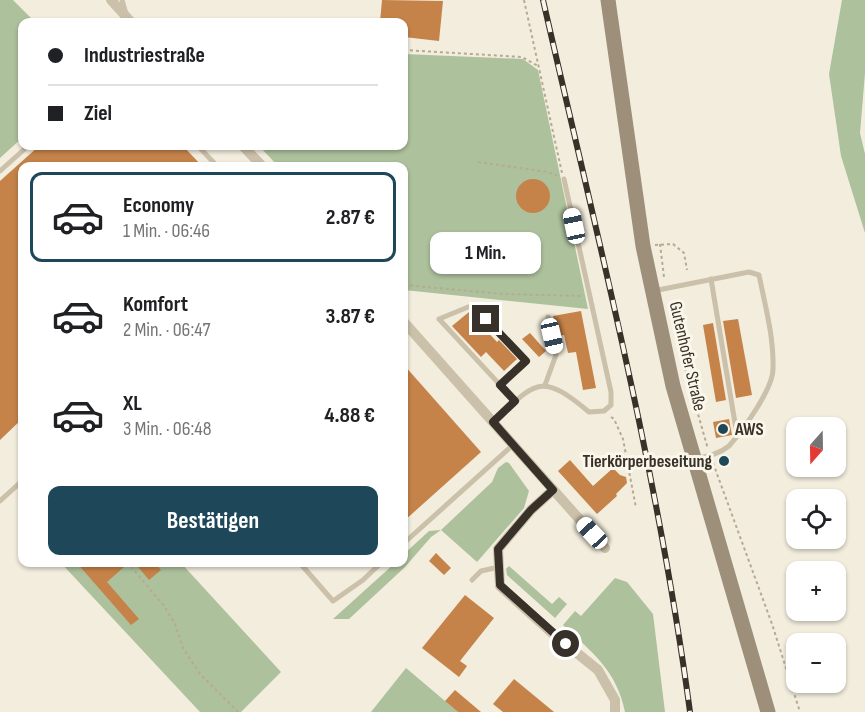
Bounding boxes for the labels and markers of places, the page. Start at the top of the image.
place label: AWS [734,419,764,440]
marker: AWS [716,422,730,436]
place label: Tierkörperbeseitung [582,451,712,472]
marker: Tierkörperbeseitung [717,454,731,468]

